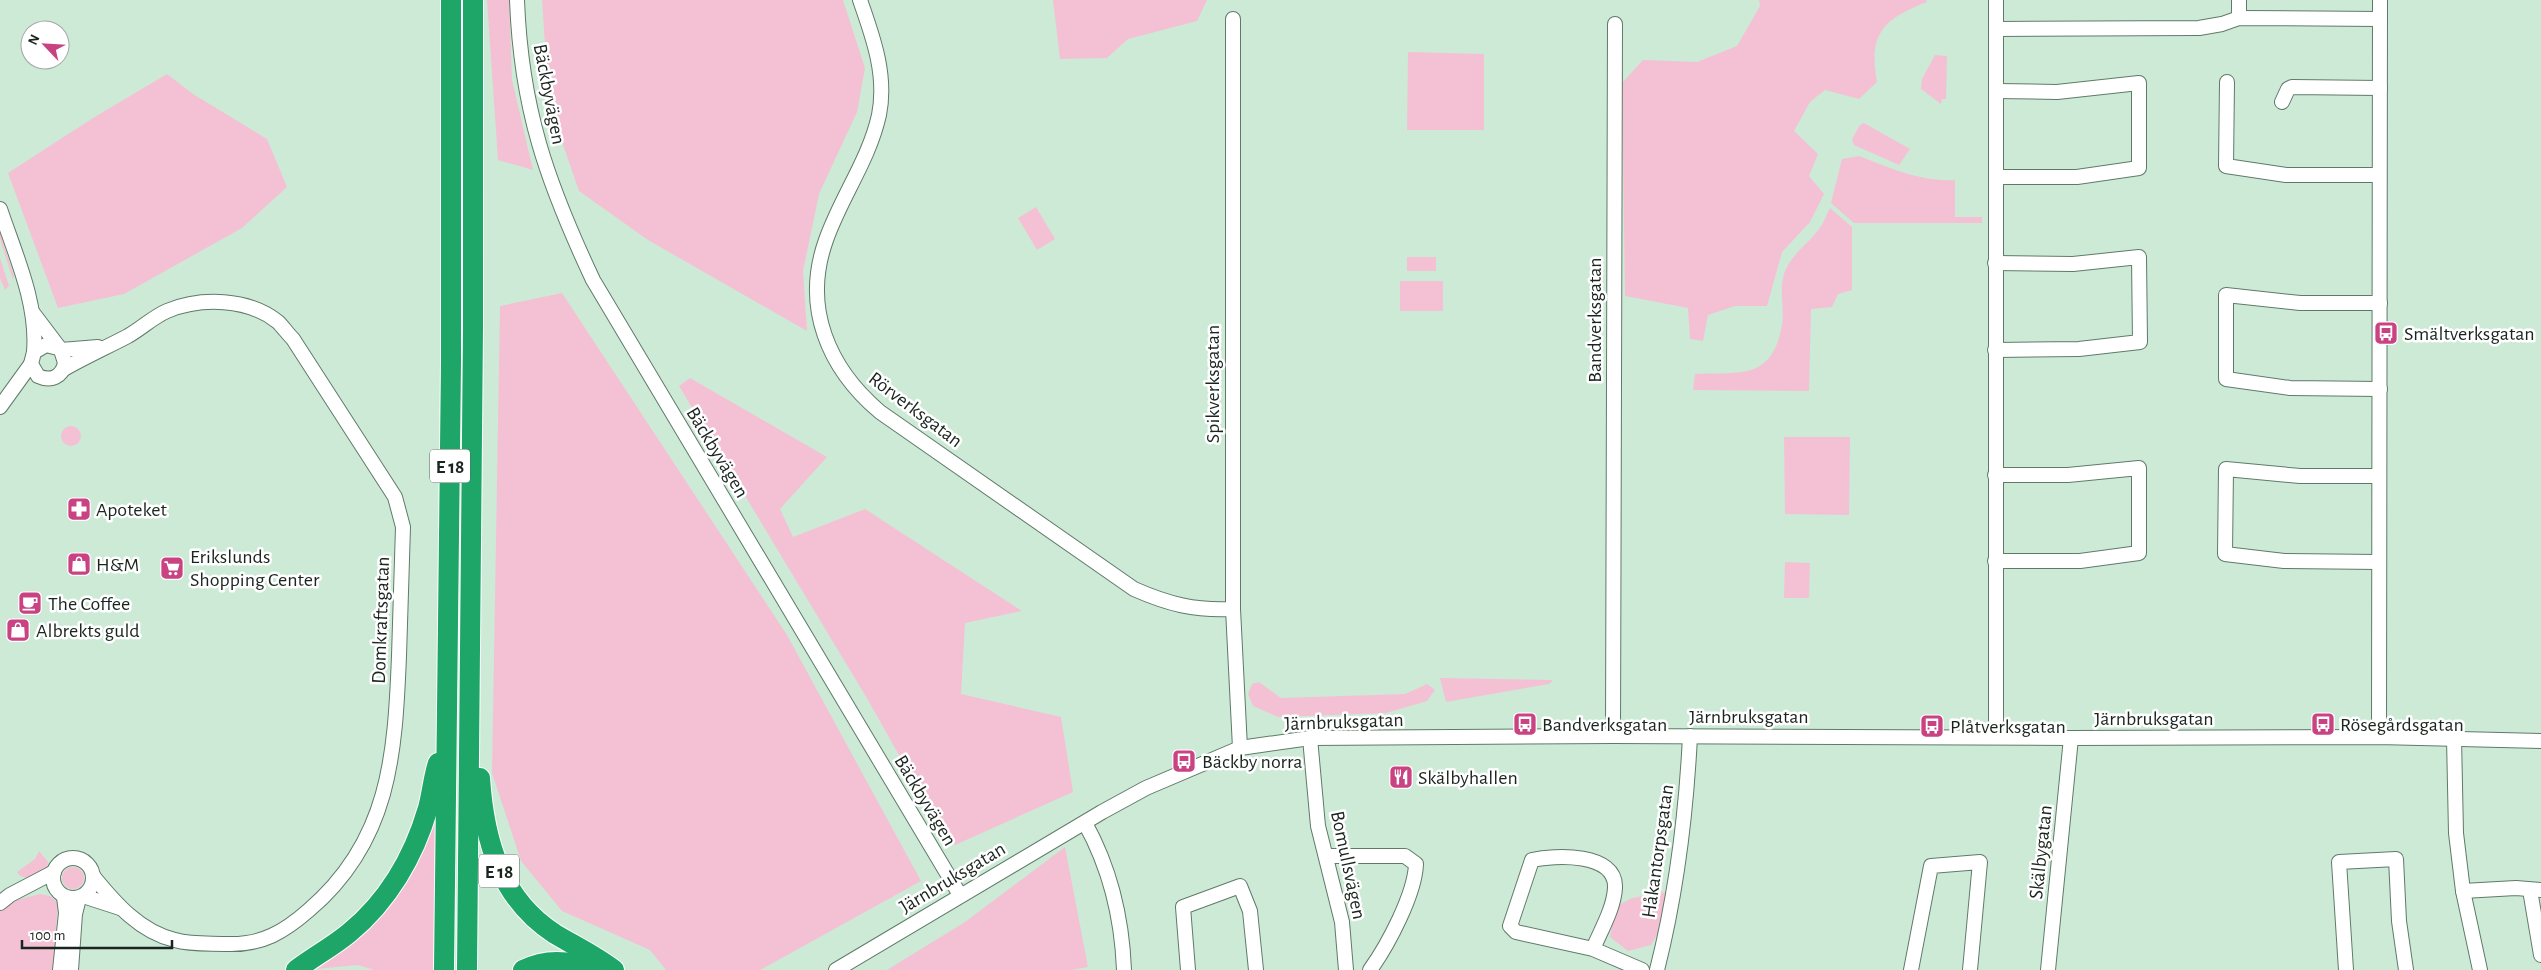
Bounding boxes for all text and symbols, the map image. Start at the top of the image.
north arrow [20,20,70,70]
text: N [26,33,43,47]
street label: Bäckbyvägen [529,42,569,146]
street label: Bandverksgatan [1585,257,1605,383]
bus stop icon: Smältverksgatan [2373,320,2399,346]
place label: Smältverksgatan [2404,324,2535,344]
street label: Spikverksgatan [1203,325,1223,443]
street label: Rörverksgatan [865,368,966,451]
street label: Bäckbyvägen [682,404,752,501]
road number: E 18 [430,450,470,482]
pharmacy icon: Apoteket [66,496,92,522]
place label: Apoteket [96,500,167,520]
place label: Erikslunds Shopping Center [190,547,320,590]
shop icon: H&M [66,551,92,577]
place label: H&M [96,555,139,575]
supermarket icon: Erikslunds Shopping Center [159,555,185,581]
street label: Domkraftsgatan [369,556,393,684]
cafe icon: The Coffee [17,590,43,616]
place label: The Coffee [48,594,130,614]
shop icon: Albrekts guld [5,617,31,643]
place label: Albrekts guld [36,621,140,641]
street label: Järnbruksgatan [1689,707,1809,727]
street label: Järnbruksgatan [2094,709,2214,729]
street label: Järnbruksgatan [1284,710,1404,734]
bus stop icon: Bandverksgatan [1512,711,1538,737]
bus stop icon: Rösegårdsgatan [2310,711,2336,737]
bus stop icon: Plåtverksgatan [1919,713,1945,739]
place label: Bandverksgatan [1542,715,1667,735]
place label: Rösegårdsgatan [2340,715,2464,735]
place label: Plåtverksgatan [1950,717,2066,737]
bus stop icon: Bäckby norra [1171,748,1197,774]
street label: Bäckbyvägen [890,752,960,849]
place label: Bäckby norra [1202,752,1303,772]
restaurant icon: Skälbyhallen [1388,764,1414,790]
place label: Skälbyhallen [1418,768,1518,788]
street label: Håkantorpsgatan [1639,783,1677,919]
street label: Skälbygatan [2026,804,2056,900]
street label: Bomullsvägen [1327,809,1369,921]
street label: Järnbruksgatan [896,839,1009,917]
road number: E 18 [479,854,519,888]
scale bar [22,918,172,950]
text: 100 m [30,928,65,943]

